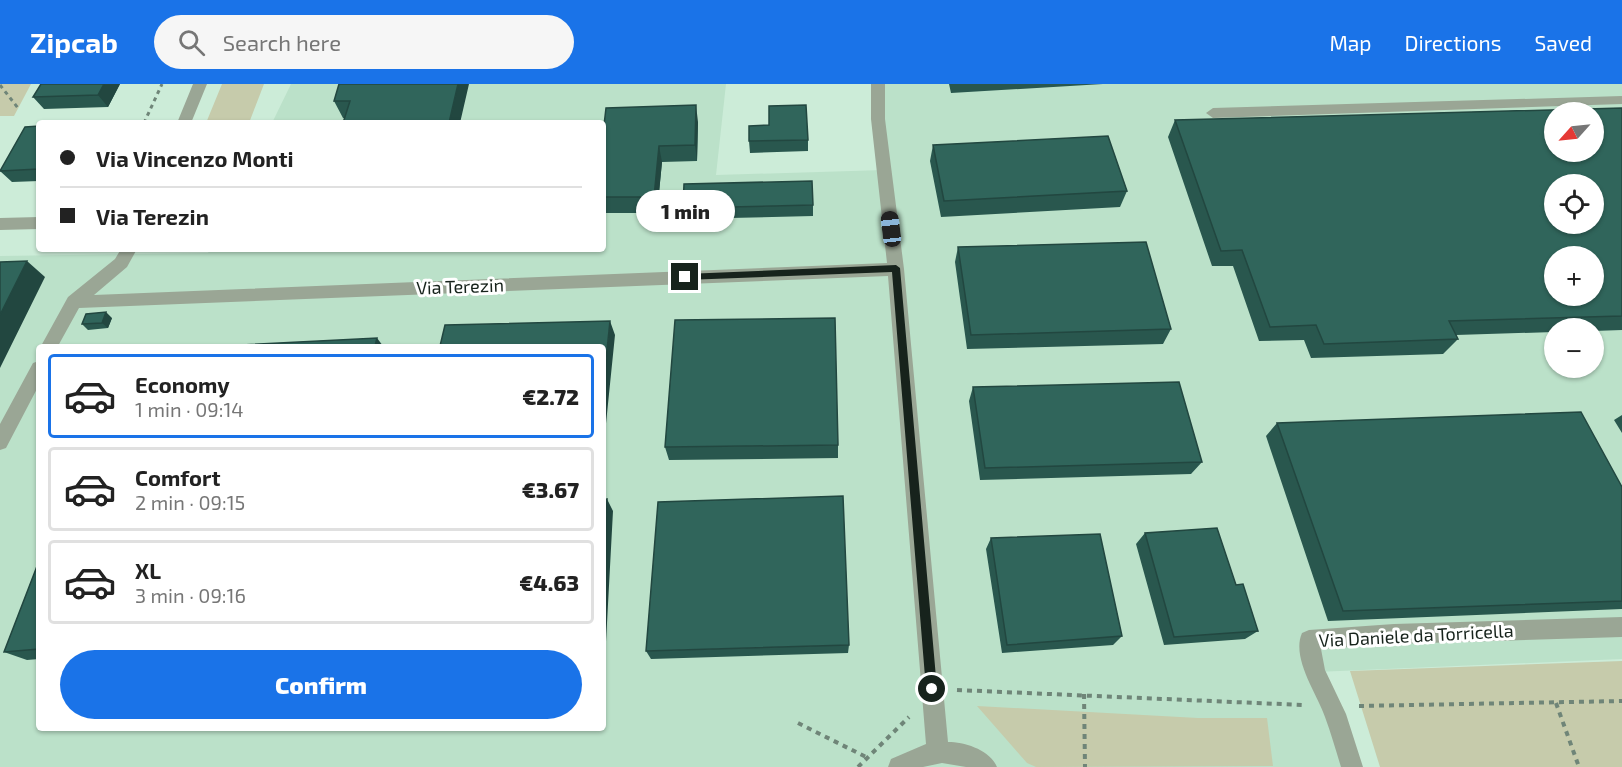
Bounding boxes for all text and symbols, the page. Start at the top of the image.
search box [154,15,574,69]
text: Zipcab [30,25,118,59]
icon: search [175,26,208,59]
text: Search here [223,29,341,55]
text: Map [1329,30,1372,55]
text: Directions [1405,30,1501,55]
text: Saved [1534,30,1592,55]
north arrow [1544,102,1604,162]
map controls [1544,102,1604,378]
text: Via Vincenzo Monti [96,145,294,171]
button: locate [1544,174,1604,234]
callout: 1 min [636,190,734,232]
text: 1 min [661,199,710,223]
text: Via Terezin [96,203,209,229]
car [880,210,902,248]
button: + [1544,246,1604,306]
route end [671,263,698,290]
street label: Via Terezin [416,273,504,299]
button: − [1544,318,1604,378]
icon: car [63,369,117,423]
text: Economy [135,371,230,397]
text: €2.72 [522,383,579,409]
text: 1 min · 09:14 [135,397,244,421]
icon: car [63,462,117,516]
text: Comfort [135,464,220,490]
text: €3.67 [522,476,579,502]
text: 2 min · 09:15 [135,490,245,514]
icon: car [63,555,117,609]
text: XL [135,557,161,583]
text: €4.63 [519,569,579,595]
text: 3 min · 09:16 [135,583,246,607]
street label: Via Daniele da Torricella [1318,619,1514,651]
button: Confirm [60,650,582,719]
route start [918,675,945,702]

